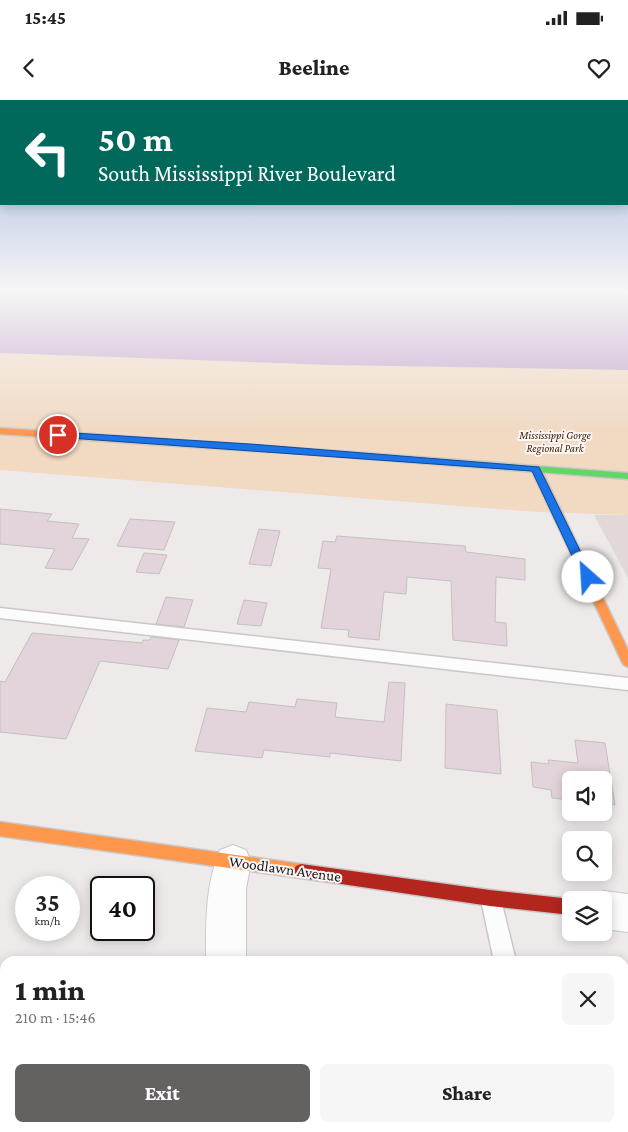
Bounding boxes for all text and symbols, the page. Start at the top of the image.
text: 15:45 [25,7,66,28]
icon: back [15,54,43,82]
icon: heart [585,54,613,82]
text: Beeline [279,55,349,80]
icon: left [15,120,80,185]
text: 50 m [98,120,173,159]
text: South Mississippi River Boulevard [98,161,396,186]
pin [37,414,79,456]
icon: arrive [44,421,72,449]
park label: Mississippi Gorge Regional Park [518,429,592,455]
position arrow [561,550,613,602]
map controls [562,771,612,941]
button: sound [562,771,612,821]
button: search [562,831,612,881]
street label: Woodlawn Avenue [228,853,342,885]
speed limit sign: 40 [90,876,155,941]
text: 35 [35,889,60,916]
button: layers [562,891,612,941]
text: km/h [35,914,60,928]
text: 1 min [15,973,85,1006]
button: close [562,973,614,1025]
text: 210 m · 15:46 [15,1009,96,1026]
button: Exit [15,1064,310,1122]
button: Share [320,1064,614,1122]

